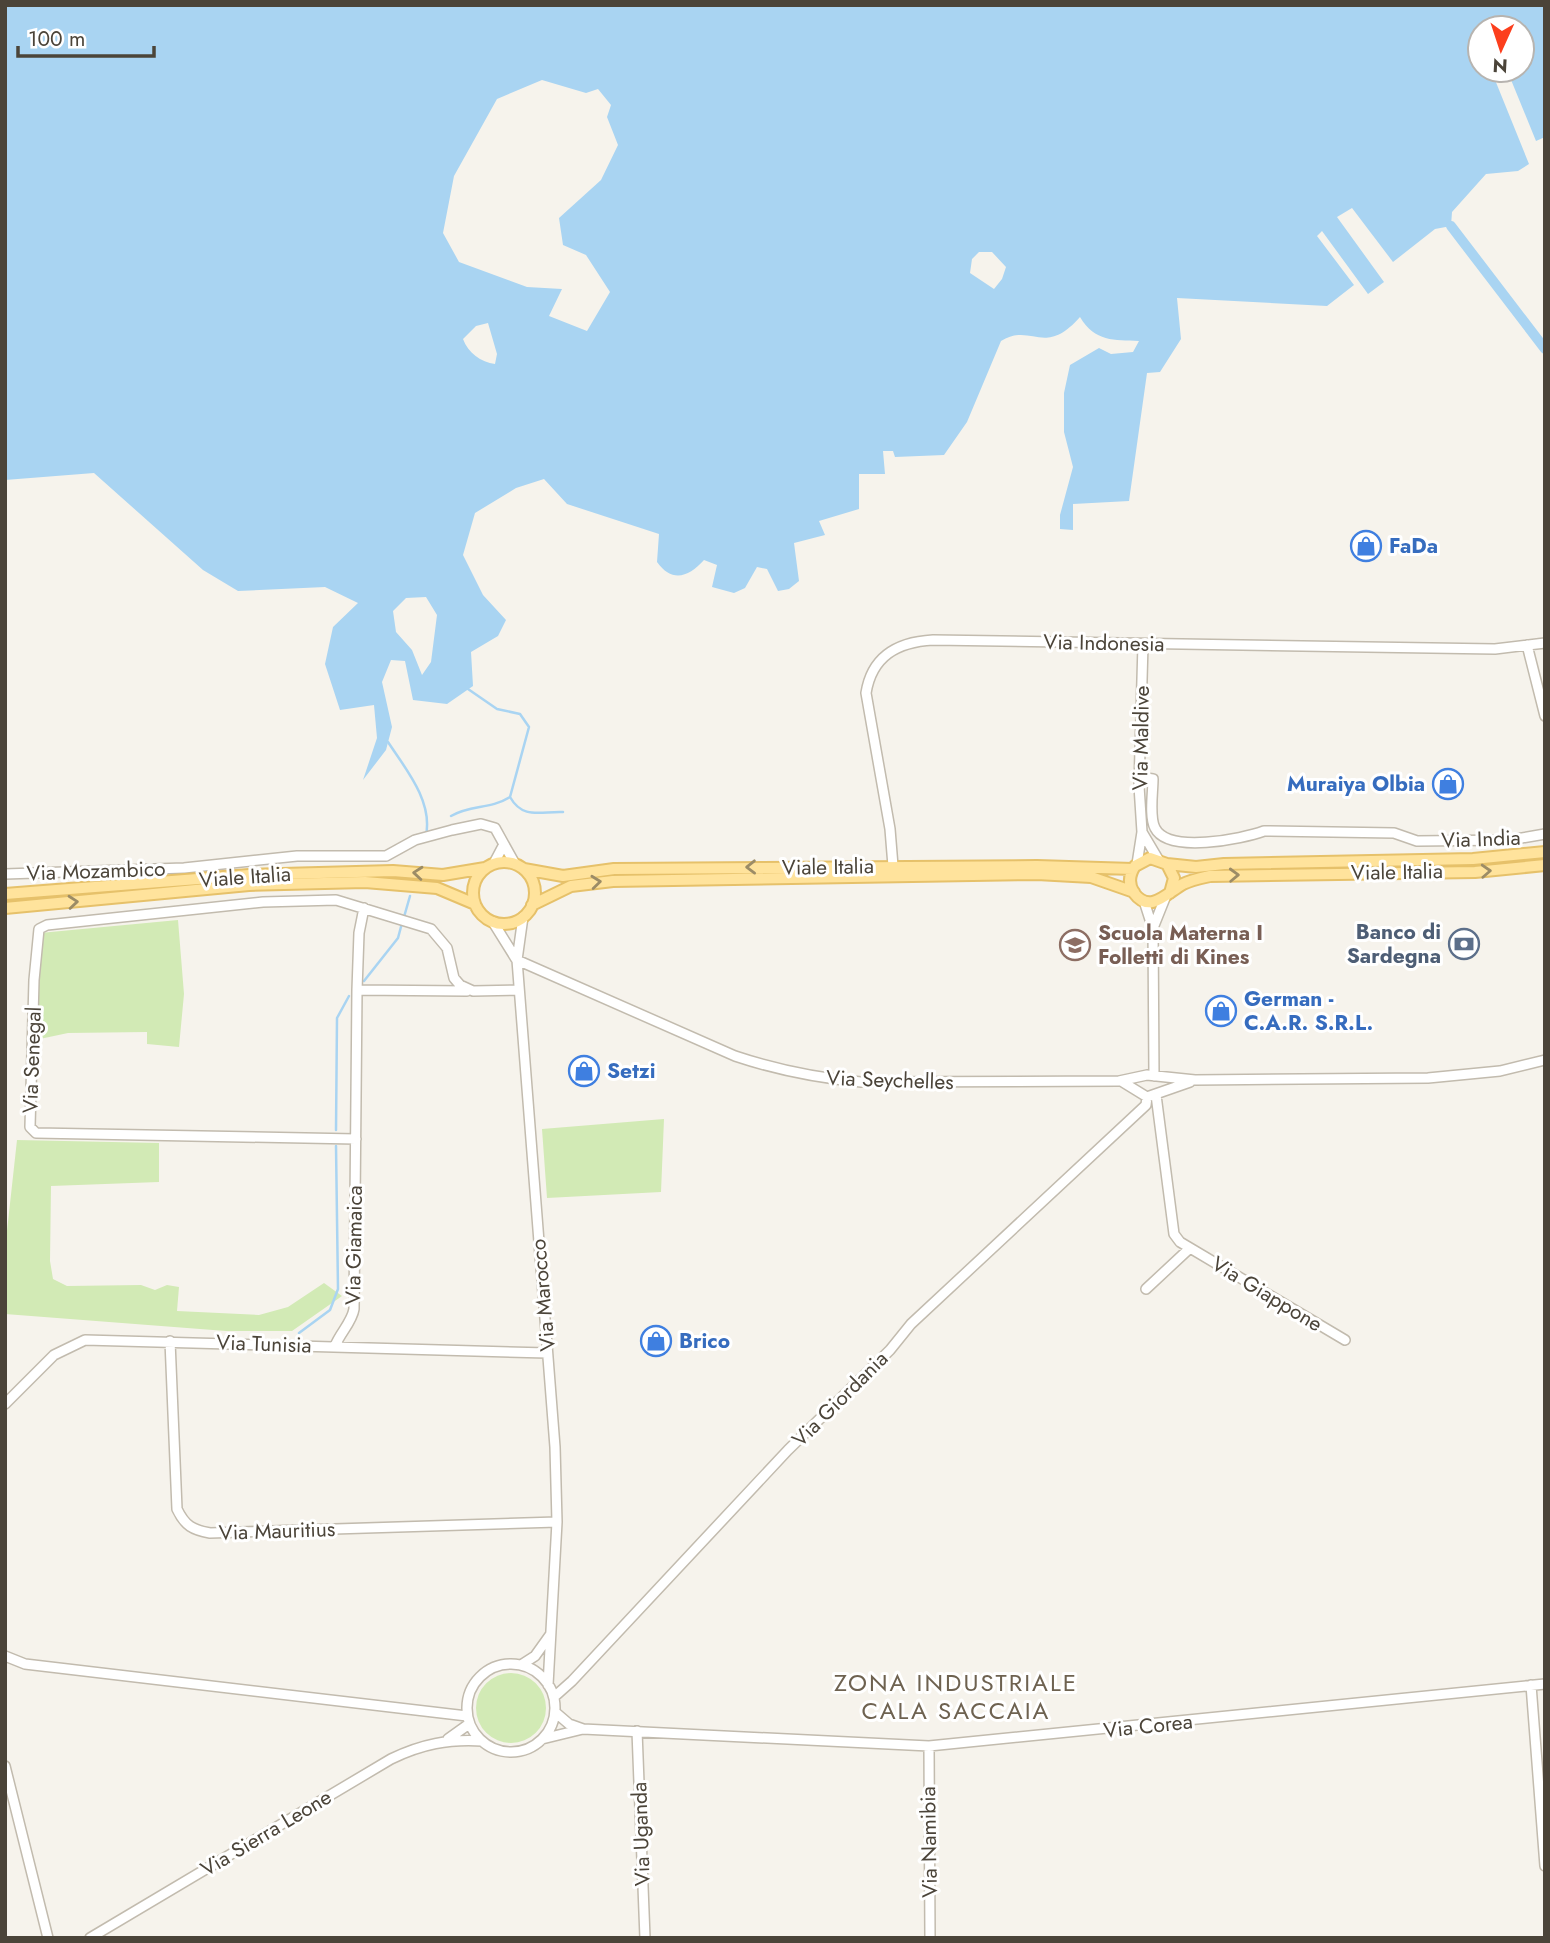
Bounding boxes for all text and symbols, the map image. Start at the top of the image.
scale bar [18,14,154,58]
north arrow [1466,14,1536,84]
text: 100 m [28,24,85,54]
text: N [1492,52,1508,79]
shop icon: FaDa [1349,529,1383,563]
place label: FaDa [1389,531,1438,561]
street label: Via Indonesia [1043,627,1165,659]
street label: Via Maldive [1125,685,1157,791]
shop icon: Muraiya Olbia [1431,767,1465,801]
place label: Muraiya Olbia [1287,769,1425,799]
street label: Via India [1441,823,1521,855]
street label: Viale Italia [782,851,874,883]
street label: Via Mozambico [26,854,166,888]
street label: Viale Italia [1351,856,1443,888]
street label: Viale Italia [198,859,292,895]
one-way arrow [745,860,756,875]
one-way arrow [1480,864,1491,879]
one-way arrow [412,866,423,881]
one-way arrow [1229,867,1239,883]
one-way arrow [590,875,602,890]
one-way arrow [67,894,79,909]
place label: Banco di Sardegna [1347,917,1441,971]
place label: Scuola Materna I Folletti di Kines [1098,918,1263,972]
bank icon: Banco di Sardegna [1447,927,1481,961]
school or university icon: Scuola Materna I Folletti di Kines [1058,928,1092,962]
place label: German - C.A.R. S.R.L. [1244,984,1373,1038]
shop icon: German - C.A.R. S.R.L. [1204,994,1238,1028]
street label: Via Senegal [15,1006,49,1114]
shop icon: Setzi [567,1054,601,1088]
place label: Setzi [607,1056,656,1086]
street label: Via Seychelles [826,1063,954,1097]
street label: Via Giamaica [338,1185,370,1305]
street label: Via Marocco [523,1238,563,1352]
street label: Via Giappone [1206,1249,1328,1339]
shop icon: Brico [639,1324,673,1358]
place label: Brico [679,1326,730,1356]
street label: Via Tunisia [216,1327,312,1361]
street label: Via Giordania [785,1344,895,1454]
street label: Via Mauritius [218,1514,336,1548]
district label: ZONA INDUSTRIALE CALA SACCAIA [834,1665,1078,1728]
street label: Via Corea [1102,1706,1194,1746]
street label: Via Uganda [624,1781,658,1887]
street label: Via Sierra Leone [195,1782,337,1884]
street label: Via Namibia [913,1786,945,1898]

